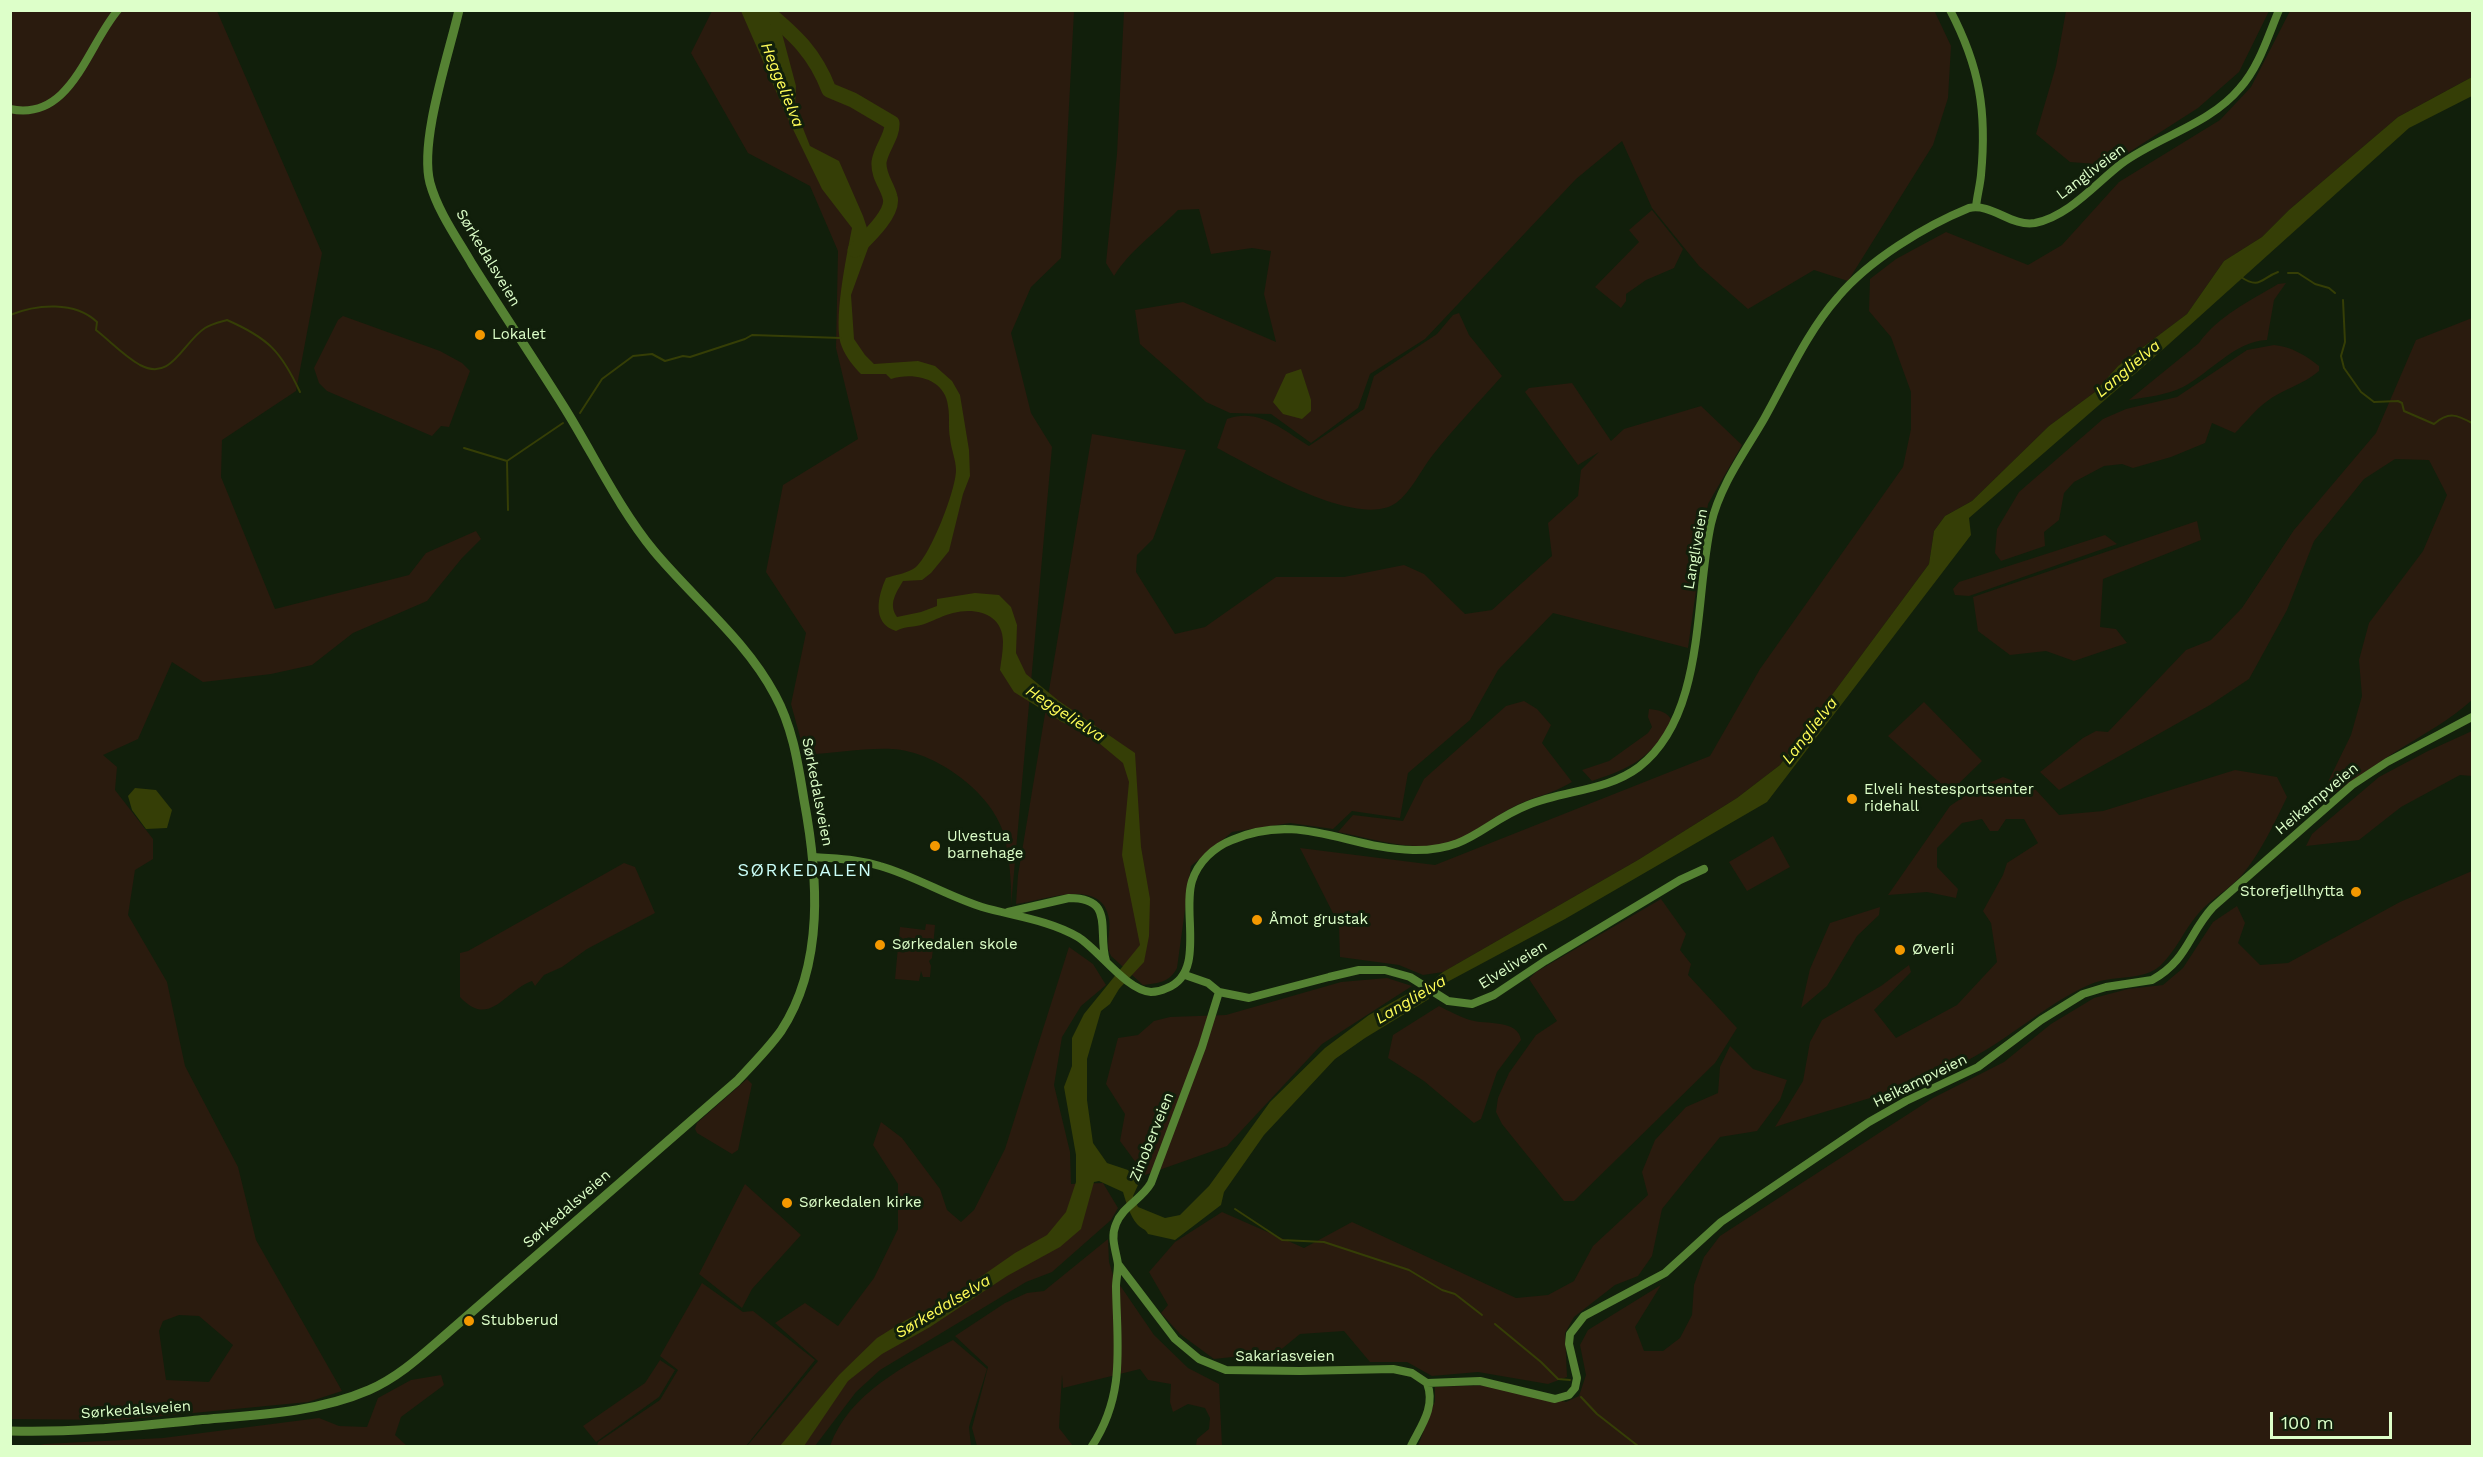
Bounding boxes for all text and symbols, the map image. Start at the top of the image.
water label: Heggelielva [756,40,808,130]
street label: Langliveien [2053,140,2129,204]
street label: Sørkedalsveien [452,206,524,310]
place label: Lokalet [492,326,546,344]
marker: Lokalet [473,328,487,342]
water label: Langlielva [2092,336,2164,402]
street label: Langliveien [1680,507,1712,591]
water label: Heggelielva [1022,681,1108,747]
water label: Langlielva [1778,694,1842,768]
street label: Sørkedalsveien [798,736,836,848]
street label: Heikampveien [2272,759,2362,839]
place label: Elveli hestesportsenter ridehall [1864,781,2034,816]
marker: Elveli hestesportsenter ridehall [1845,792,1859,806]
place label: Ulvestua barnehage [947,828,1023,863]
marker: Ulvestua barnehage [928,839,942,853]
district label: SØRKEDALEN [737,860,873,882]
place label: Storefjellhytta [2240,883,2344,901]
marker: Storefjellhytta [2349,885,2363,899]
place label: Åmot grustak [1269,911,1368,929]
marker: Åmot grustak [1250,913,1264,927]
place label: Sørkedalen skole [892,936,1018,954]
street label: Elveliveien [1475,937,1551,993]
marker: Sørkedalen skole [873,938,887,952]
place label: Øverli [1912,941,1954,959]
marker: Øverli [1893,943,1907,957]
water label: Langlielva [1372,971,1450,1029]
street label: Heikampveien [1870,1050,1970,1112]
street label: Zinoberveien [1126,1090,1178,1184]
street label: Sørkedalsveien [520,1166,614,1252]
place label: Sørkedalen kirke [799,1194,922,1212]
marker: Sørkedalen kirke [780,1196,794,1210]
water label: Sørkedalselva [892,1271,994,1343]
place label: Stubberud [481,1312,558,1330]
marker: Stubberud [462,1314,476,1328]
street label: Sakariasveien [1235,1348,1335,1366]
street label: Sørkedalsveien [80,1397,192,1423]
scale bar [2273,1400,2394,1438]
text: 100 m [2281,1412,2334,1433]

